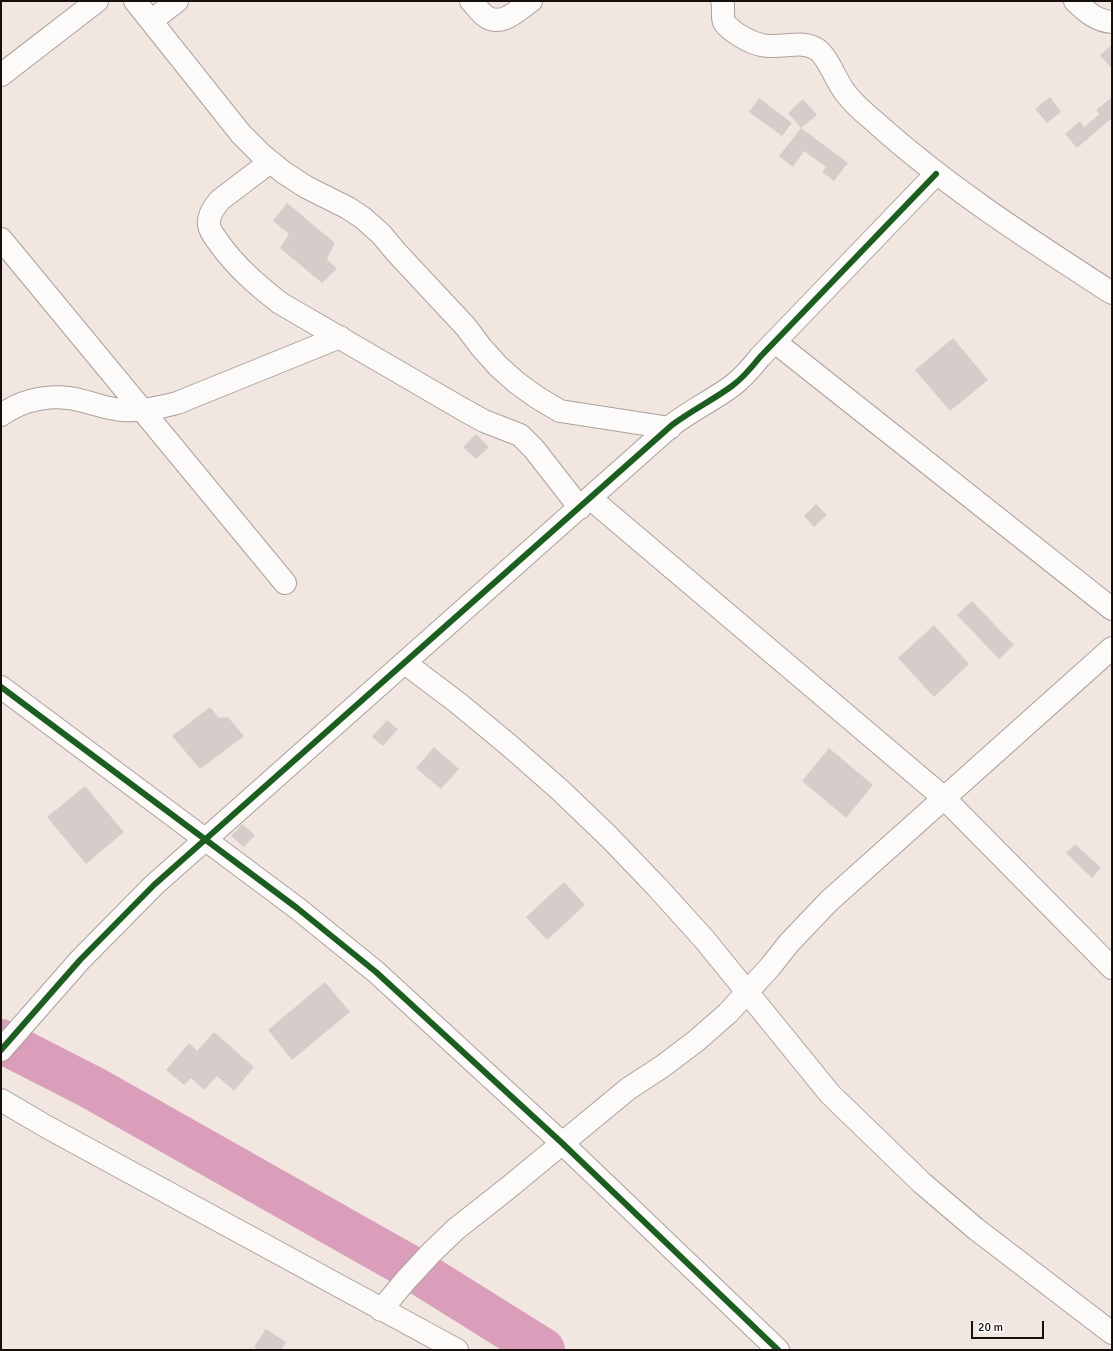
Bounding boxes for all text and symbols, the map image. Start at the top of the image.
scale bar [973,1313,1046,1339]
text: 20 m [978,1320,1003,1335]

